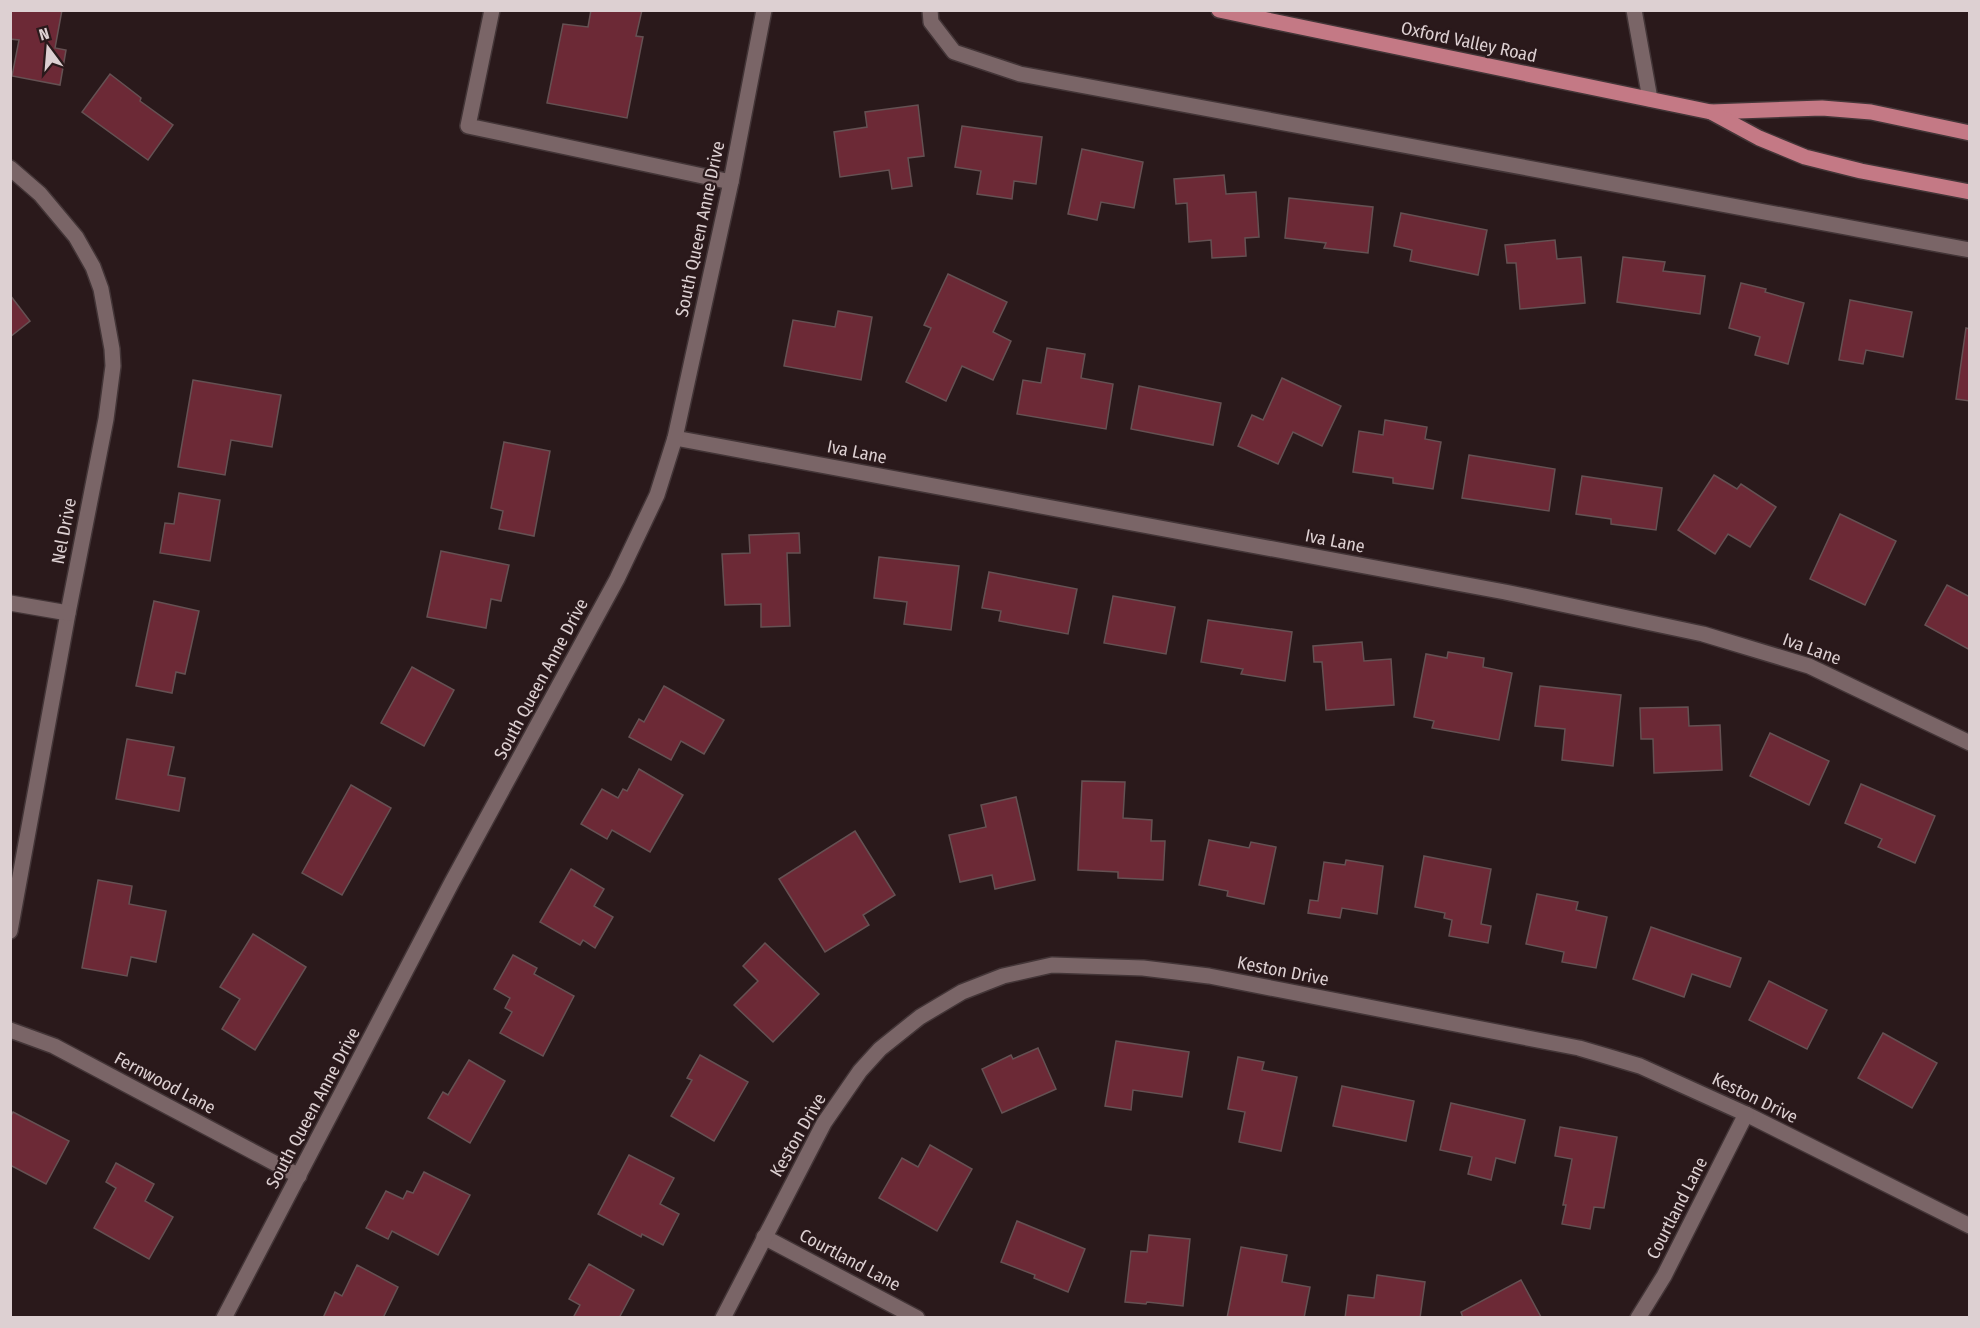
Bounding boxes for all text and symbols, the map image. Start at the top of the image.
street label: Oxford Valley Road [1399,17,1539,67]
north arrow [18,18,78,78]
text: N [37,24,51,45]
street label: South Queen Anne Drive [671,139,729,319]
street label: Iva Lane [825,435,889,469]
street label: Nel Drive [47,496,81,566]
street label: Iva Lane [1303,524,1367,558]
street label: South Queen Anne Drive [489,595,593,763]
street label: Iva Lane [1780,628,1844,670]
street label: Keston Drive [1235,951,1331,991]
street label: South Queen Anne Drive [261,1024,365,1192]
street label: Fernwood Lane [111,1047,220,1119]
street label: Keston Drive [1708,1068,1802,1128]
street label: Keston Drive [765,1089,831,1181]
street label: Courtland Lane [1642,1153,1712,1263]
street label: Courtland Lane [796,1224,905,1296]

